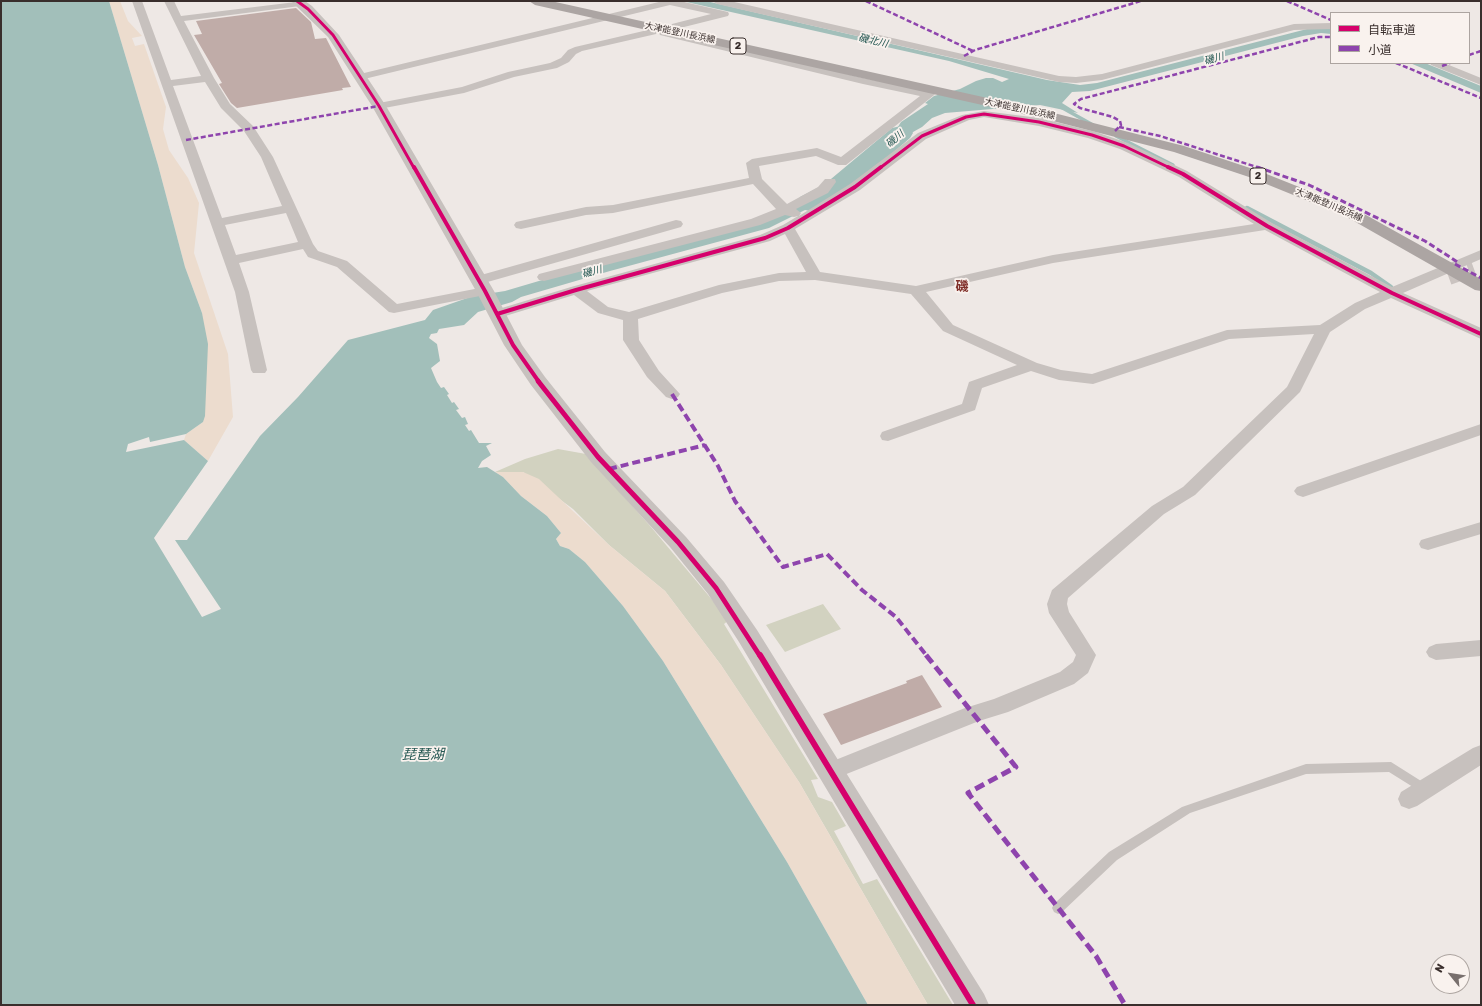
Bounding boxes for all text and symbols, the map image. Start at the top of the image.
legend [1330,12,1470,64]
street label: 大津能登川長浜線 [644,20,716,46]
text: 自転車道 [1368,23,1416,37]
water label: 磯北川 [857,32,889,50]
road number: 2 [730,38,746,54]
text: 小道 [1368,43,1392,57]
water label: 磯川 [1203,51,1225,67]
street label: 大津能登川長浜線 [984,96,1056,122]
water label: 磯川 [883,128,907,150]
road number: 2 [1250,168,1266,184]
street label: 大津能登川長浜線 [1294,186,1364,224]
water label: 磯川 [581,264,603,280]
district label: 磯 [956,279,968,295]
water label: 琵琶湖 [402,747,444,763]
north arrow [1430,954,1470,994]
text: N [1432,962,1448,975]

